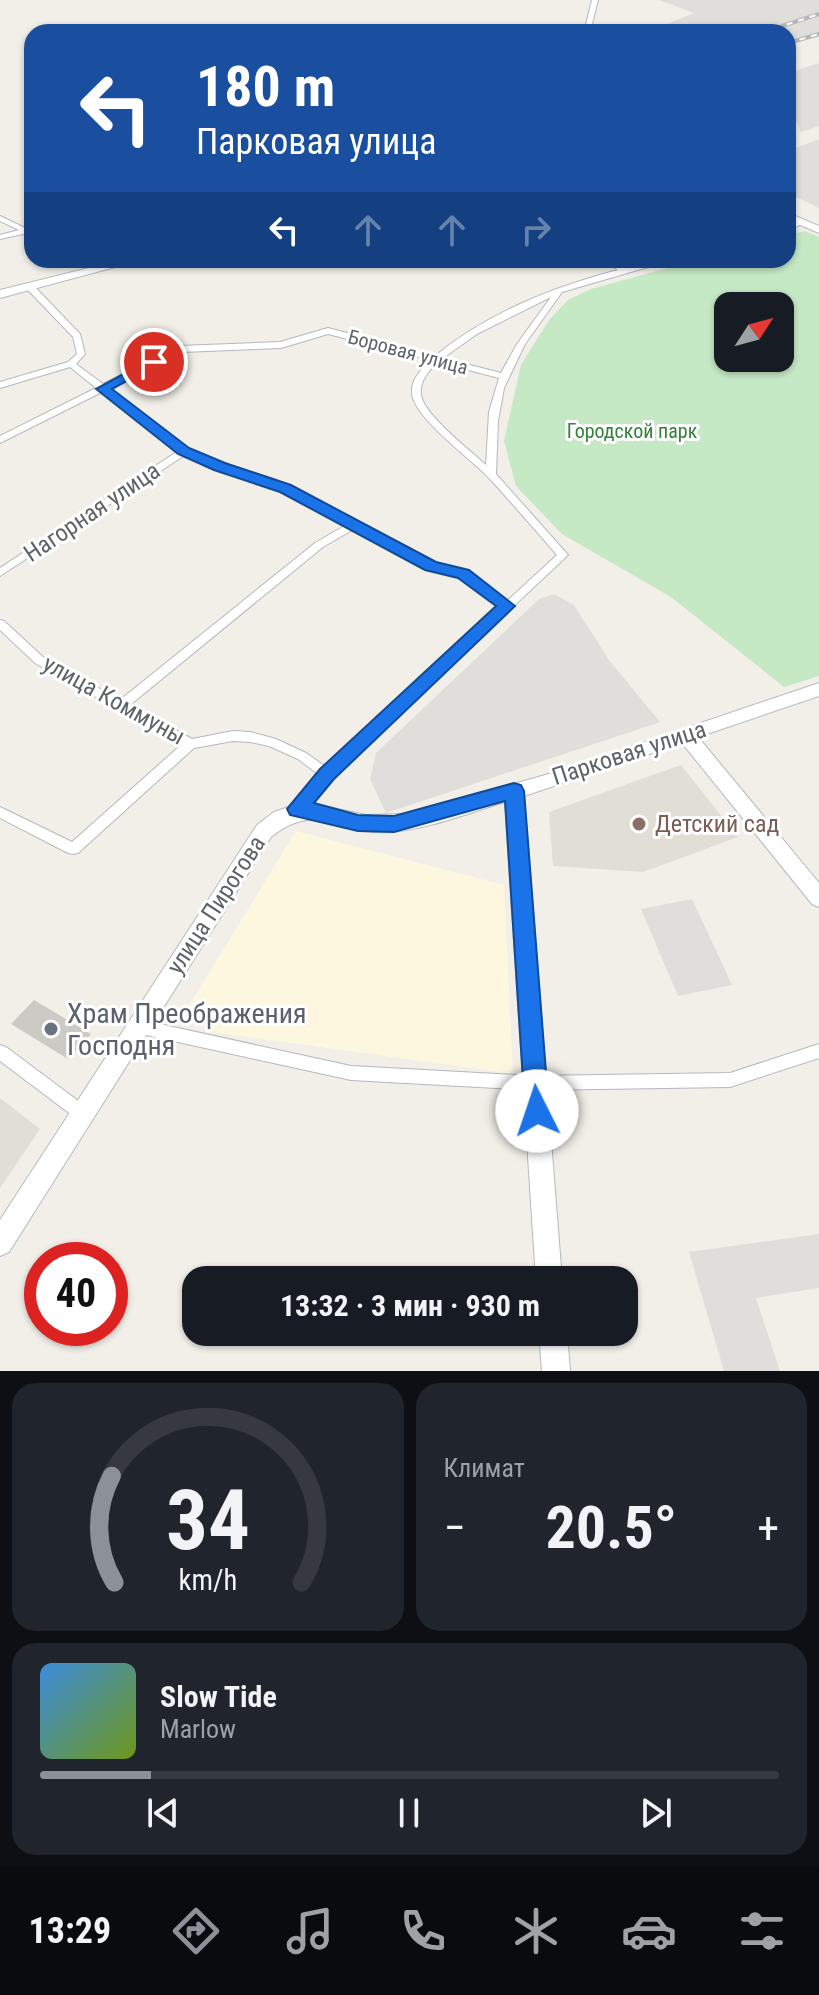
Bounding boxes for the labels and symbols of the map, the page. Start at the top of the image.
north arrow [714,292,794,372]
street label: Боровая улица [345,324,471,380]
pin [120,328,188,396]
park label: Городской парк [567,419,698,443]
street label: Нагорная улица [19,456,165,568]
street label: улица Коммуны [38,649,190,751]
street label: Парковая улица [548,715,710,791]
place label: Детский сад [655,810,779,838]
marker: Детский сад [630,815,648,833]
street label: улица Пирогова [161,831,271,979]
place label: Храм Преображения Господня [67,997,307,1062]
marker: Храм Преображения Господня [42,1020,60,1038]
position arrow [495,1069,579,1153]
speed limit sign: 40 [24,1242,128,1346]

